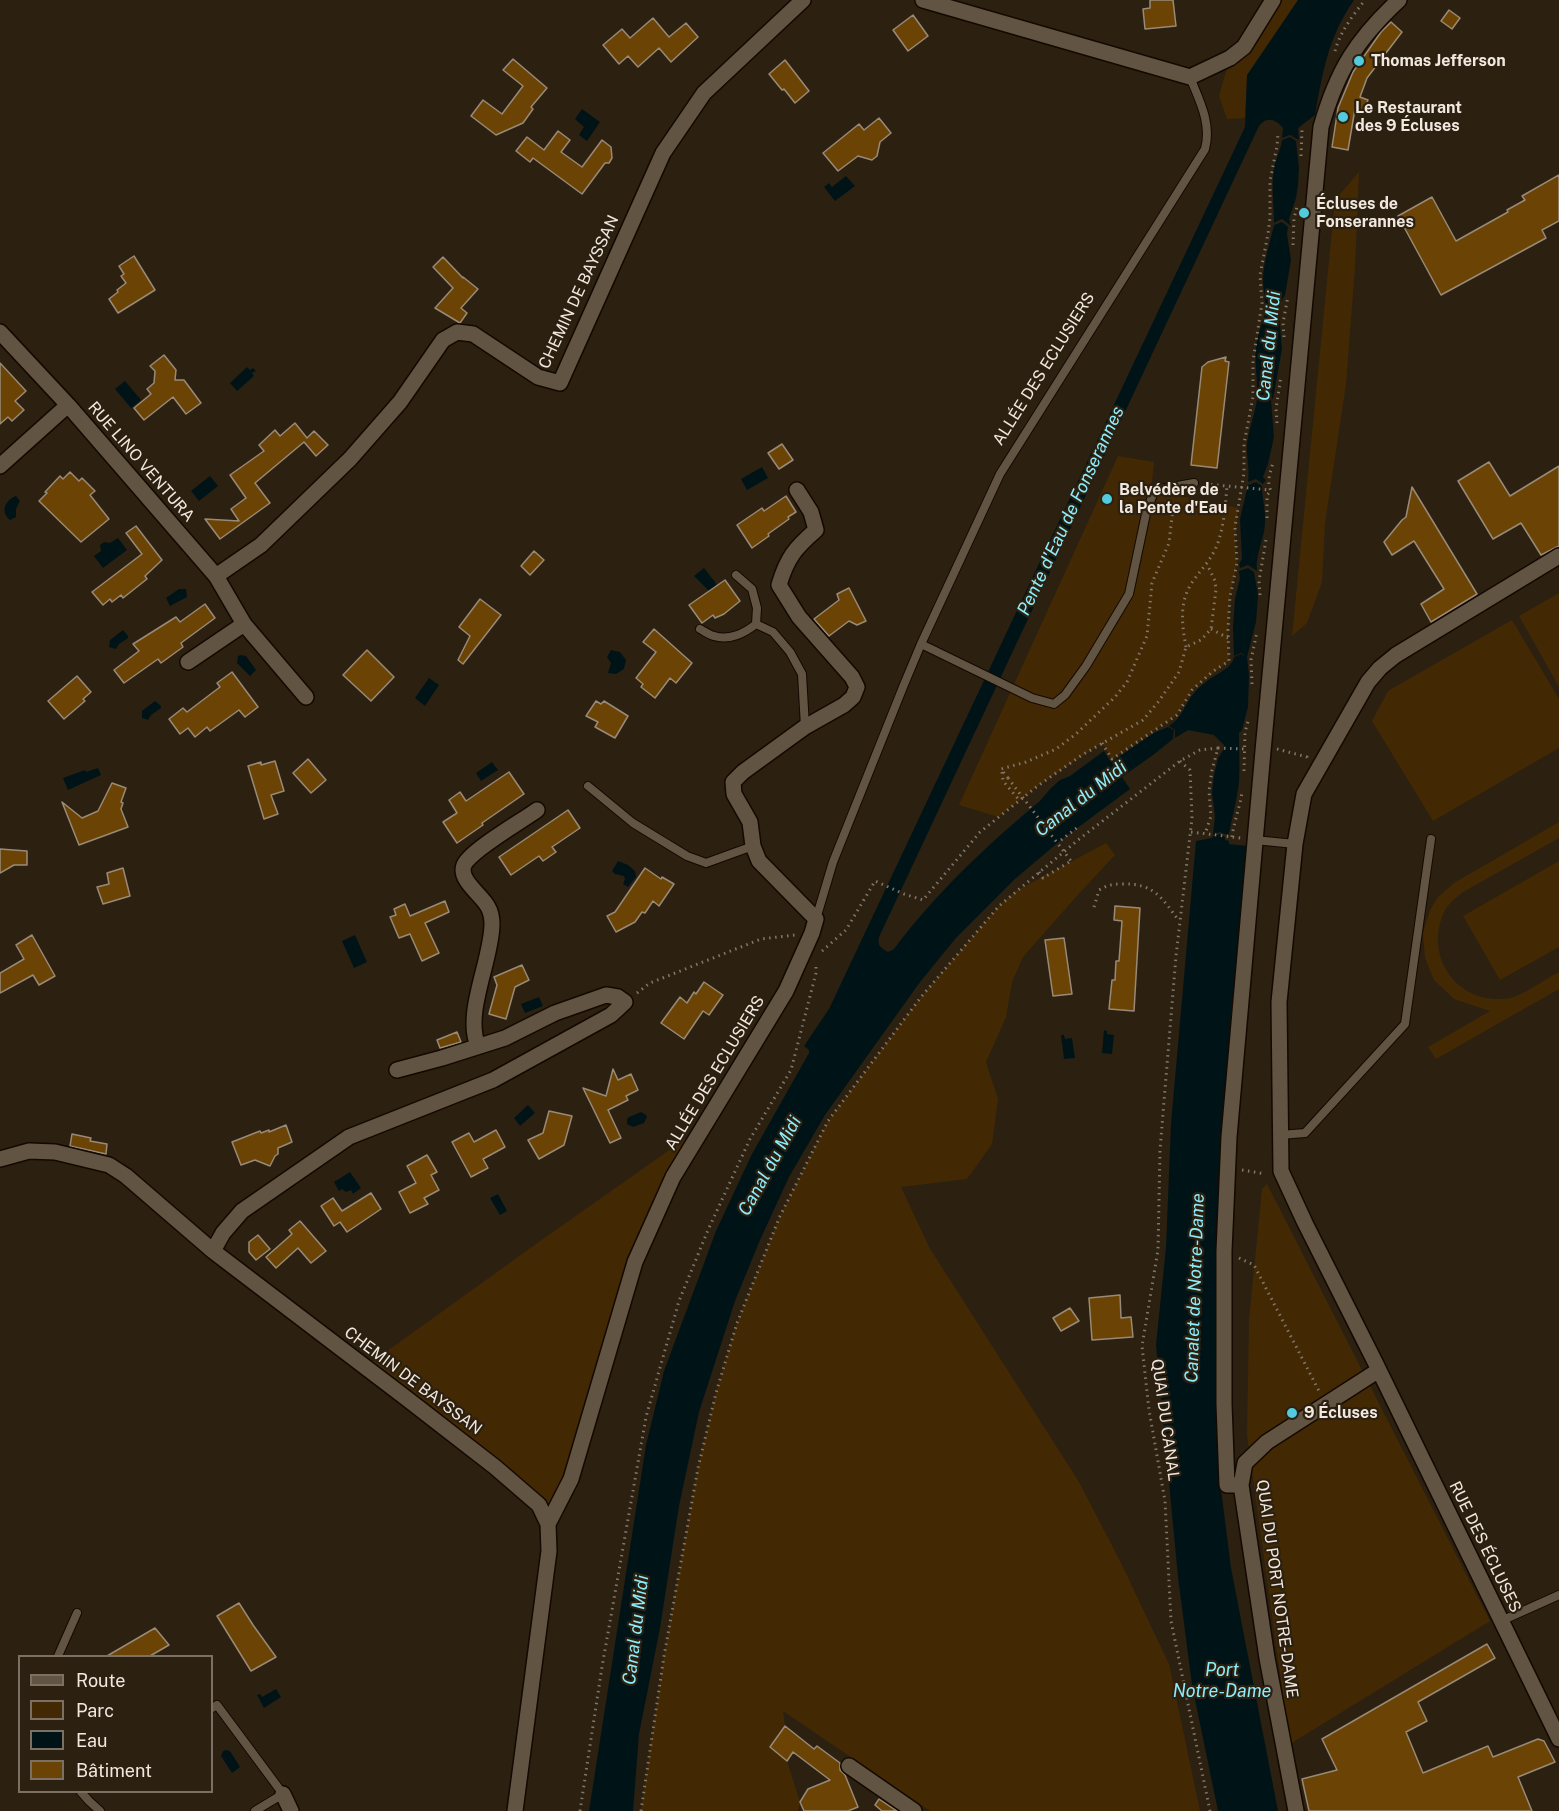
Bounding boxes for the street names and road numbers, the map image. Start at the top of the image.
street label: CHEMIN DE BAYSSAN [535,212,623,372]
street label: ALLÉE DES ECLUSIERS [989,289,1099,449]
street label: RUE LINO VENTURA [84,398,198,526]
street label: ALLÉE DES ECLUSIERS [661,992,769,1154]
street label: CHEMIN DE BAYSSAN [340,1323,486,1439]
street label: QUAI DU CANAL [1147,1358,1183,1482]
street label: RUE DES ÉCLUSES [1445,1478,1525,1616]
street label: QUAI DU PORT NOTRE-DAME [1252,1479,1302,1699]

